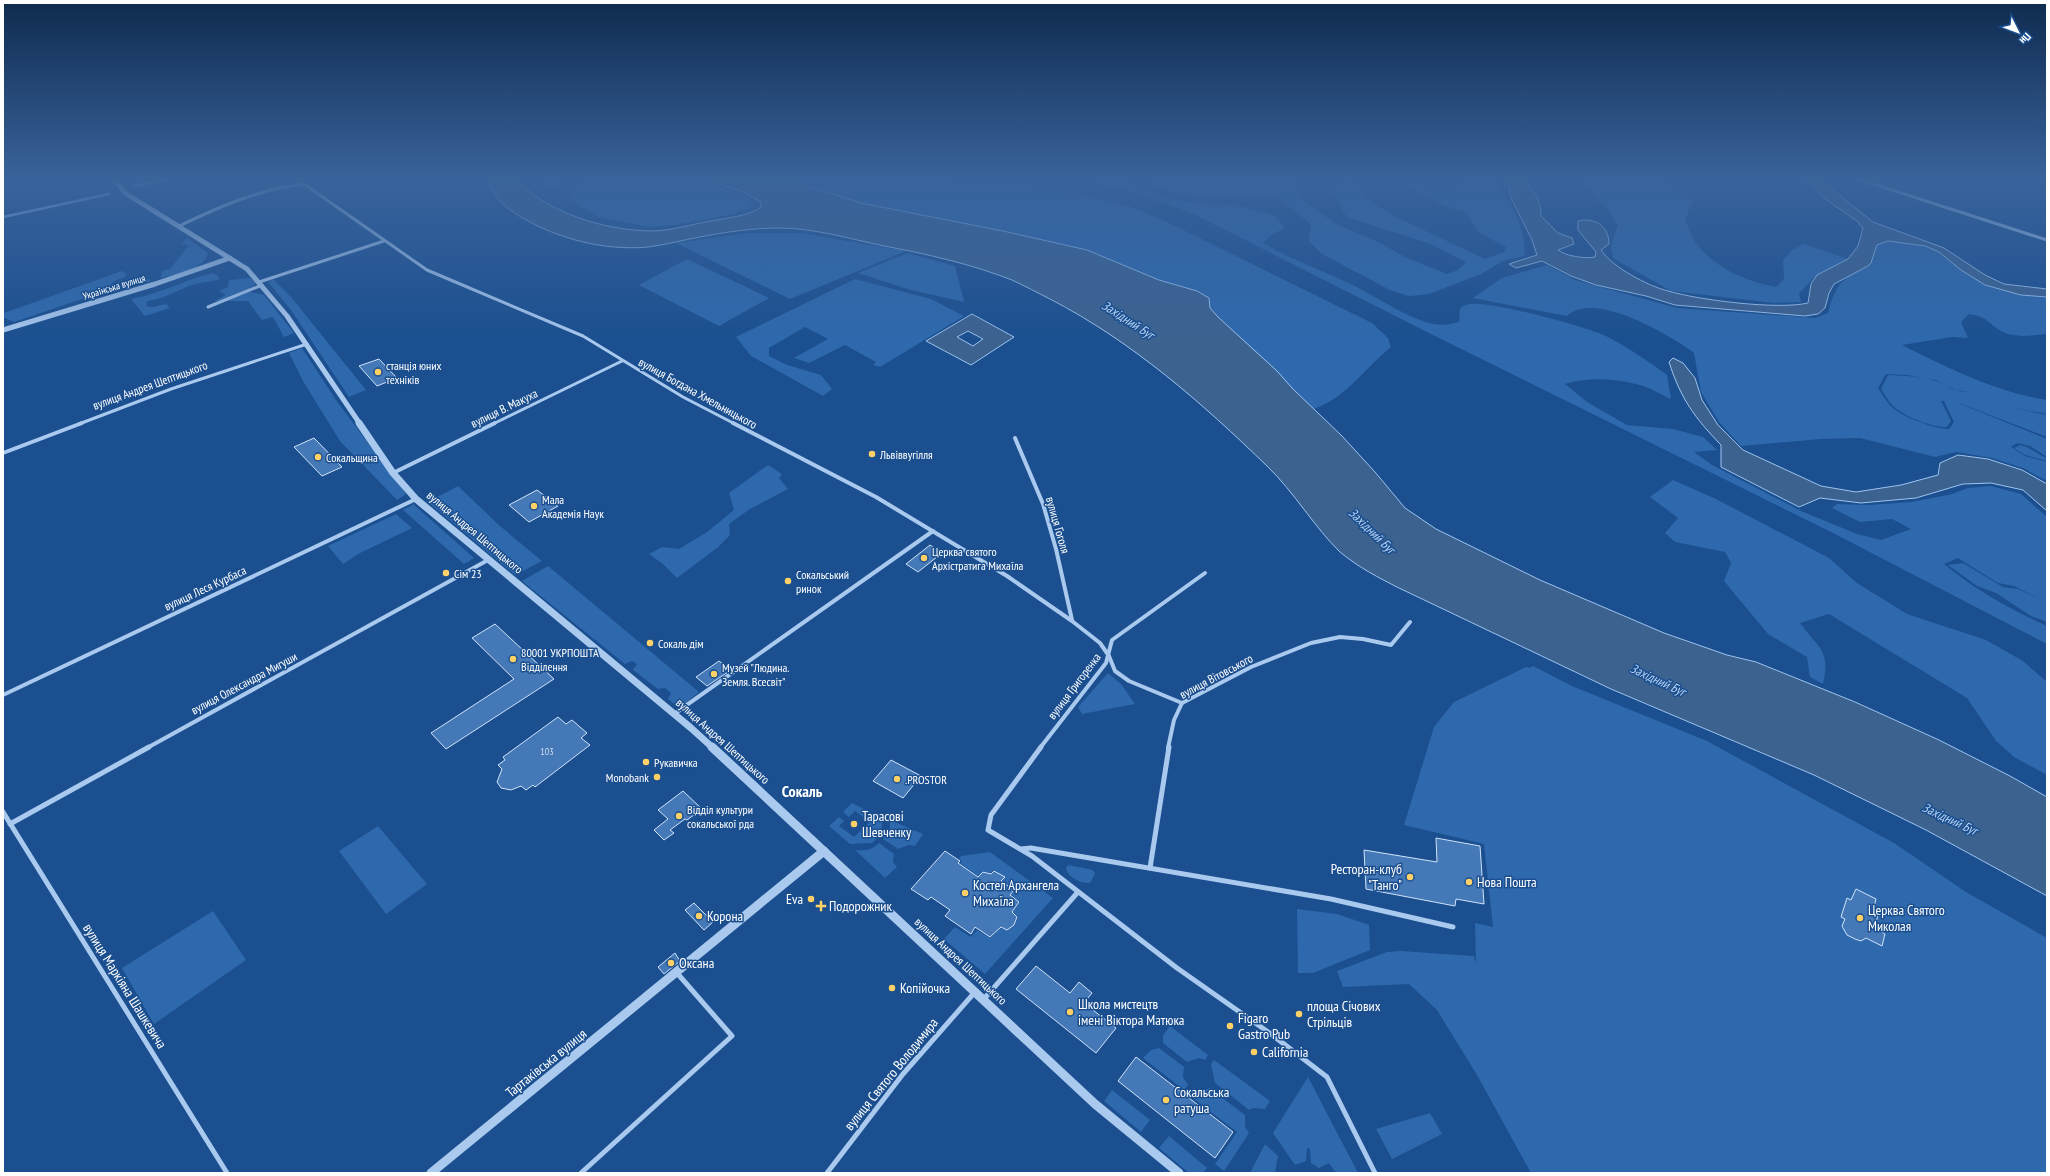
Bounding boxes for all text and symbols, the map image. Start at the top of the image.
north arrow [1998,12,2038,52]
text: Пн [2017,30,2034,47]
street label: Українська вулиця [81,271,147,303]
water label: Західний Буг [1099,297,1159,344]
street label: вулиця Богдана Хмельницького [636,354,760,432]
street label: вулиця Андрея Шептицького [91,357,209,413]
place label: станція юних техніків [386,358,442,387]
marker: станція юних техніків [373,367,383,377]
street label: вулиця В. Макуха [468,385,540,431]
place label: Львіввугілля [879,447,933,462]
marker: Львіввугілля [867,449,877,459]
place label: Сокальщина [326,450,378,465]
marker: Сокальщина [313,452,323,462]
street label: вулиця Андрея Шептицького [424,487,526,577]
place label: Мала Академія Наук [542,492,604,521]
street label: вулиця Гоголя [1043,495,1073,555]
marker: Мала Академія Наук [529,501,539,511]
water label: Західний Буг [1345,504,1401,559]
place label: Церква святого Архістратига Михаїла [932,544,1024,573]
marker: Церква святого Архістратига Михаїла [919,553,929,563]
street label: вулиця Леся Курбаса [162,562,249,614]
place label: Сім 23 [454,566,482,581]
place label: Сокальський ринок [796,567,849,596]
marker: Сім 23 [441,568,451,578]
marker: Сокальський ринок [783,576,793,586]
place label: Сокаль дім [658,636,704,651]
marker: Сокаль дім [645,638,655,648]
place label: 80001 УКРПОШТА Відділення [521,645,599,674]
street label: вулиця Олександра Мигуши [188,649,300,717]
street label: вулиця Григоренка [1044,650,1104,722]
street label: вулиця Вітовського [1177,650,1255,702]
marker: 80001 УКРПОШТА Відділення [508,654,518,664]
place label: Музей "Людина. Земля. Всесвіт" [722,660,789,689]
water label: Західний Буг [1628,660,1690,701]
marker: Музей "Людина. Земля. Всесвіт" [709,669,719,679]
street label: вулиця Андрея Шептицького [673,695,773,787]
house number: 103 [540,745,554,758]
place label: Рукавичка [654,755,698,770]
marker: Рукавичка [641,757,651,767]
place label: Monobank [606,770,649,785]
marker: Monobank [652,772,662,782]
place label: .PROSTOR [905,772,947,787]
marker: .PROSTOR [892,774,902,784]
district label: Сокаль [782,781,823,801]
water label: Західний Буг [1920,799,1982,840]
place label: Відділ культури сокальської рда [687,802,754,831]
place label: Тарасові Шевченку [862,807,912,841]
marker: Відділ культури сокальської рда [674,811,684,821]
marker: Тарасові Шевченку [849,819,859,829]
place label: Ресторан-клуб "Танго" [1331,860,1402,894]
marker: Ресторан-клуб "Танго" [1405,872,1415,882]
place label: Нова Пошта [1477,873,1537,891]
place label: Костел Архангела Михаїла [973,876,1059,910]
marker: Нова Пошта [1464,877,1474,887]
marker: Костел Архангела Михаїла [960,888,970,898]
place label: Eva [786,890,803,908]
marker: Eva [806,894,816,904]
place label: Подорожник [829,897,892,915]
marker: Подорожник [816,901,826,911]
place label: Церква Святого Миколая [1868,901,1945,935]
place label: Корона [707,907,743,925]
marker: Корона [694,911,704,921]
marker: Церква Святого Миколая [1855,913,1865,923]
street label: вулиця Андрея Шептицького [912,914,1010,1008]
street label: вулиця Маркіяна Шашкевича [79,920,171,1052]
place label: Оксана [679,954,714,972]
marker: Оксана [666,958,676,968]
place label: Копійочка [900,979,950,997]
marker: Копійочка [887,983,897,993]
place label: Школа мистецтв імені Віктора Матюка [1078,995,1184,1029]
place label: площа Січових Стрільців [1307,997,1381,1031]
marker: Школа мистецтв імені Віктора Матюка [1065,1007,1075,1017]
place label: Figaro Gastro Pub [1238,1009,1290,1043]
marker: площа Січових Стрільців [1294,1009,1304,1019]
street label: вулиця Святого Володимира [840,1014,942,1134]
marker: Figaro Gastro Pub [1225,1021,1235,1031]
street label: Тартаківська вулиця [502,1025,590,1101]
place label: California [1262,1043,1308,1061]
marker: California [1249,1047,1259,1057]
place label: Сокальська ратуша [1174,1083,1229,1117]
marker: Сокальська ратуша [1161,1095,1171,1105]

